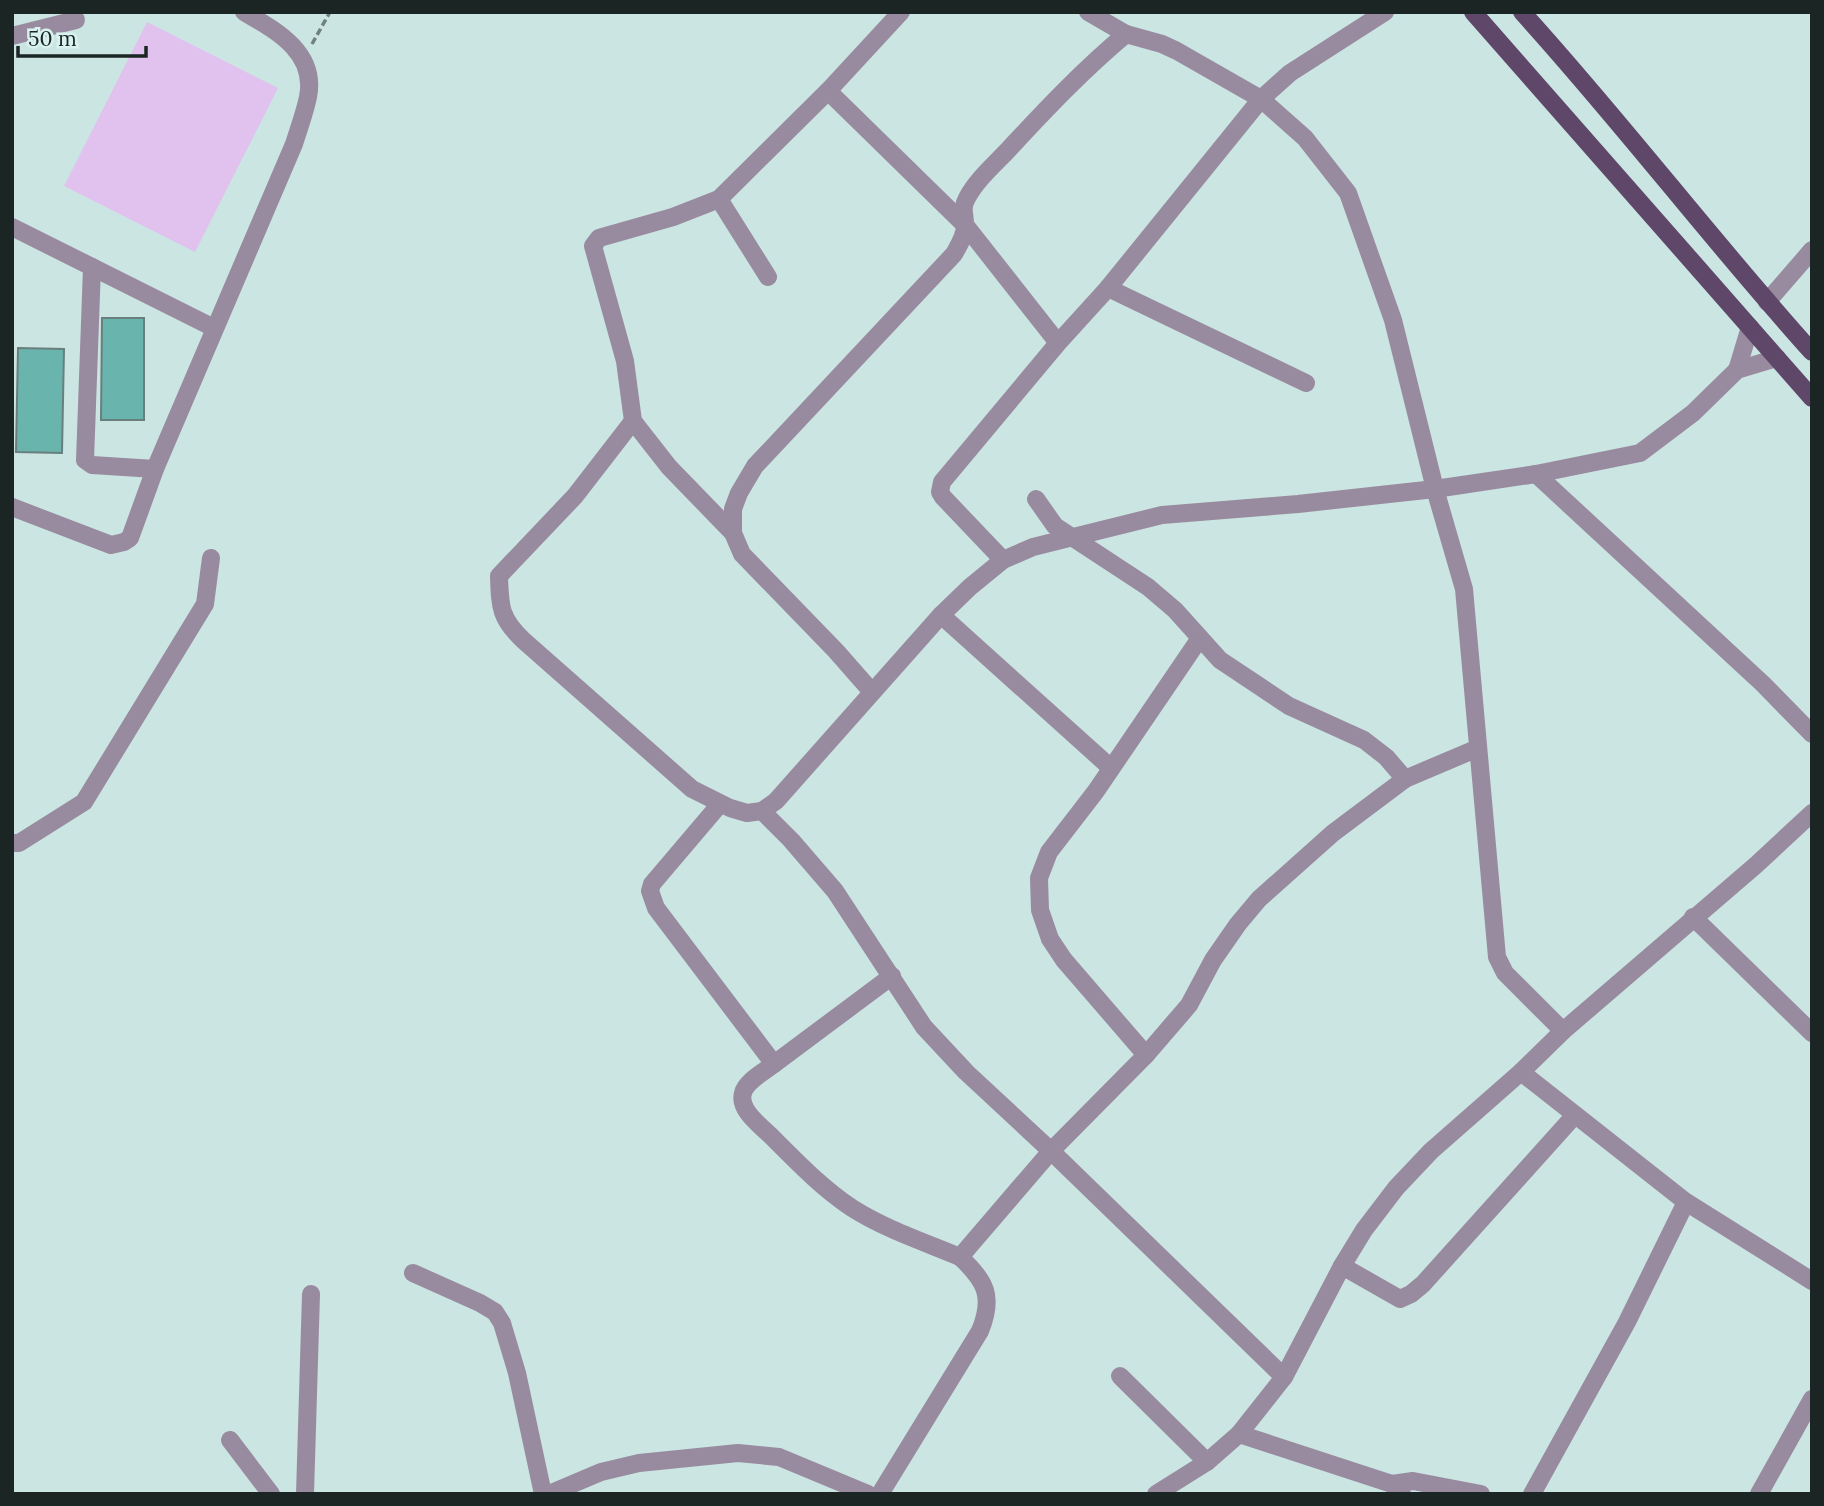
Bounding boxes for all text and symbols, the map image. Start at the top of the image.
scale bar [18,14,145,58]
text: 50 m [28,25,77,52]

